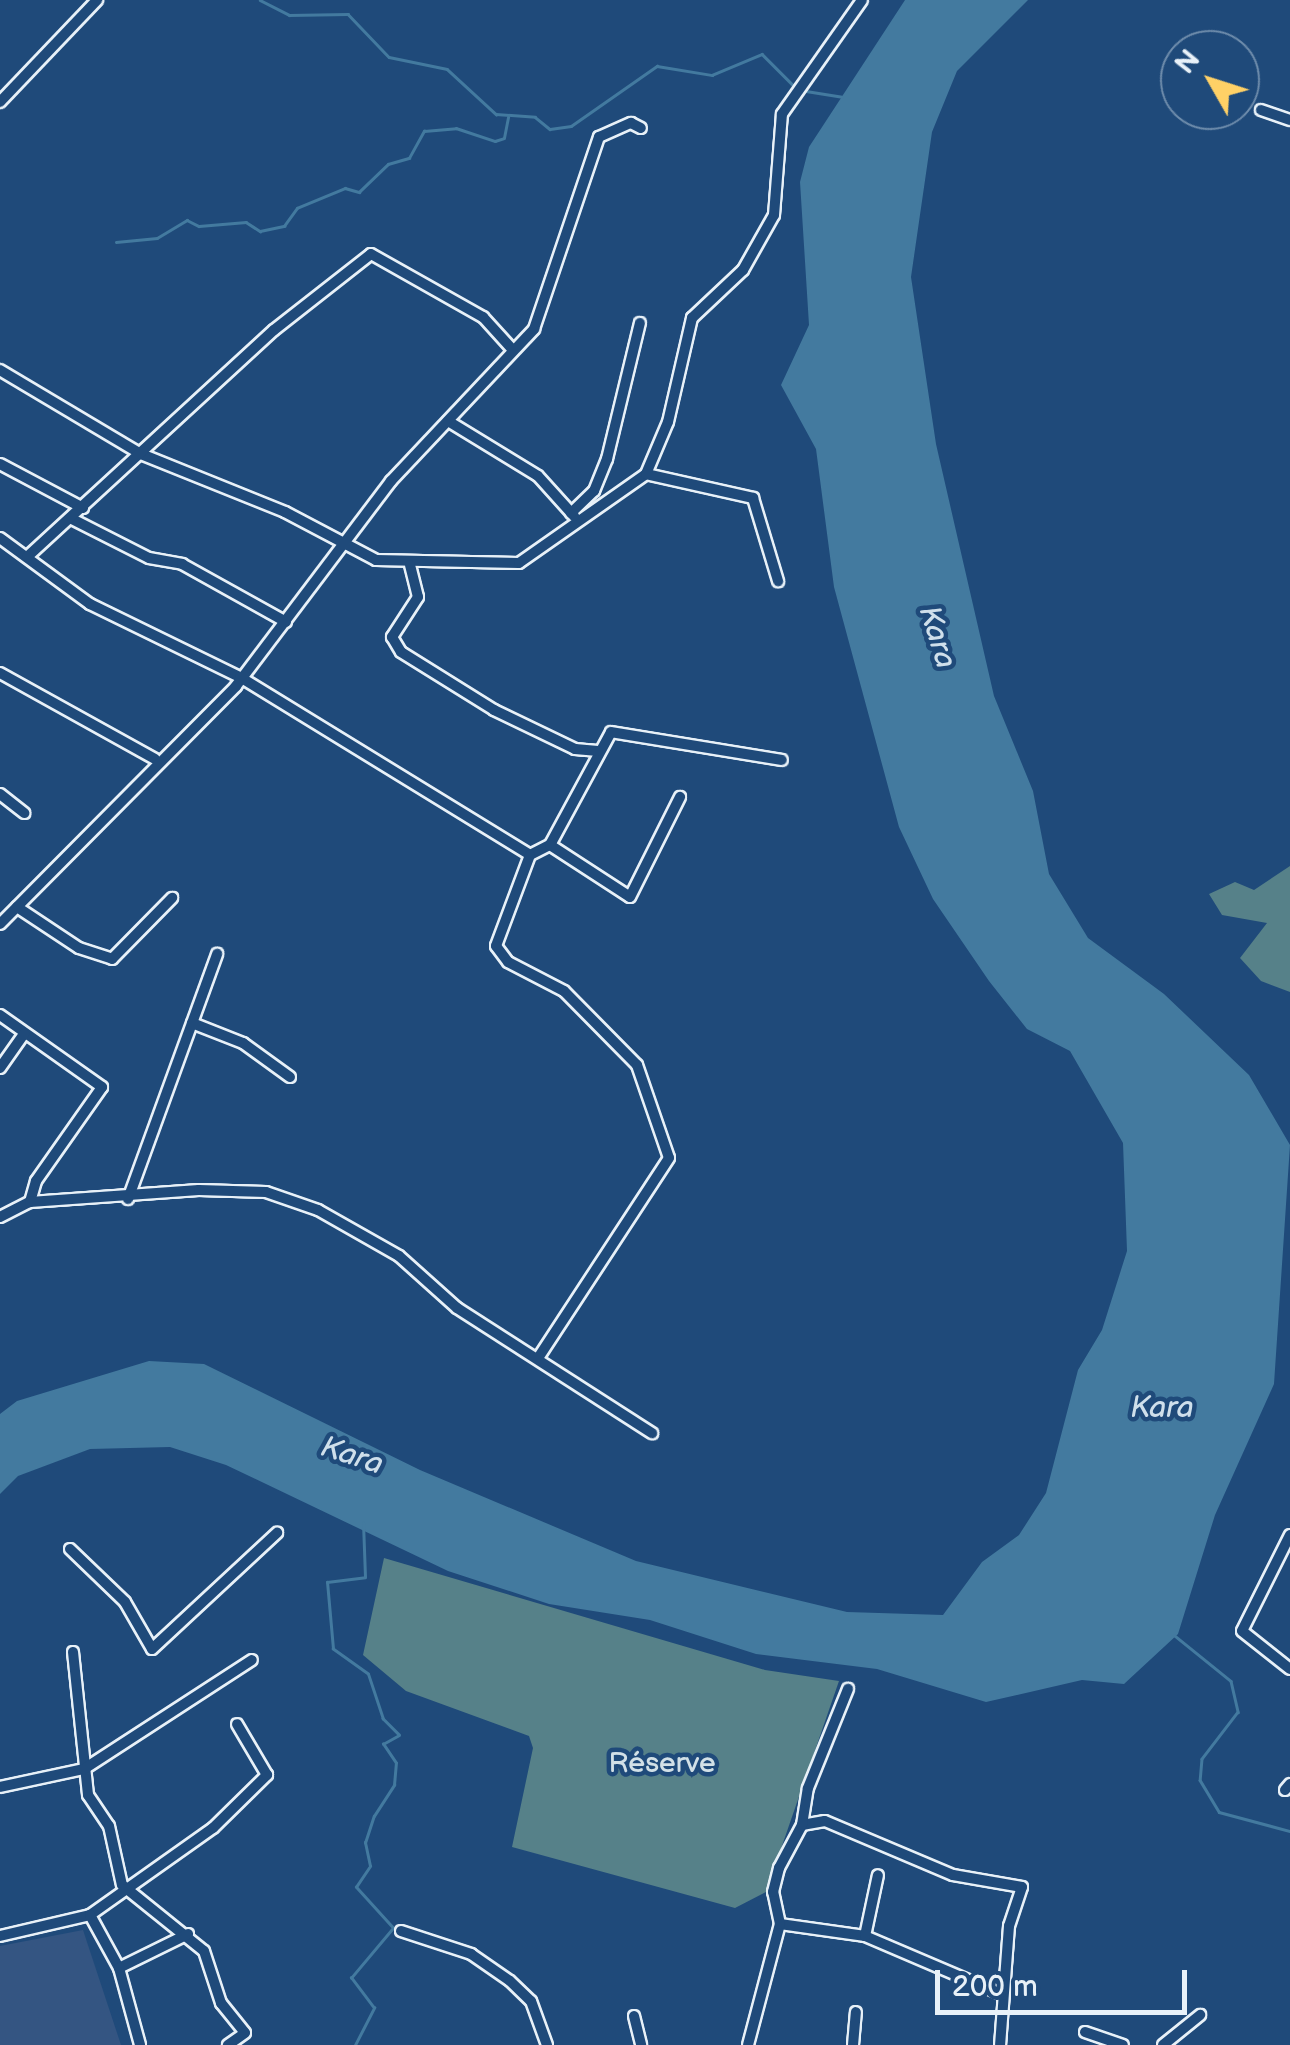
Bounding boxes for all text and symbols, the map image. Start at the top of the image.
north arrow [1160,30,1260,130]
text: N [1168,44,1207,81]
water label: Kara [911,601,963,673]
water label: Kara [1130,1390,1194,1426]
water label: Kara [316,1429,388,1483]
park label: Réserve [608,1747,716,1781]
scale bar [940,1950,1192,2012]
text: 200 m [952,1969,1038,2005]

